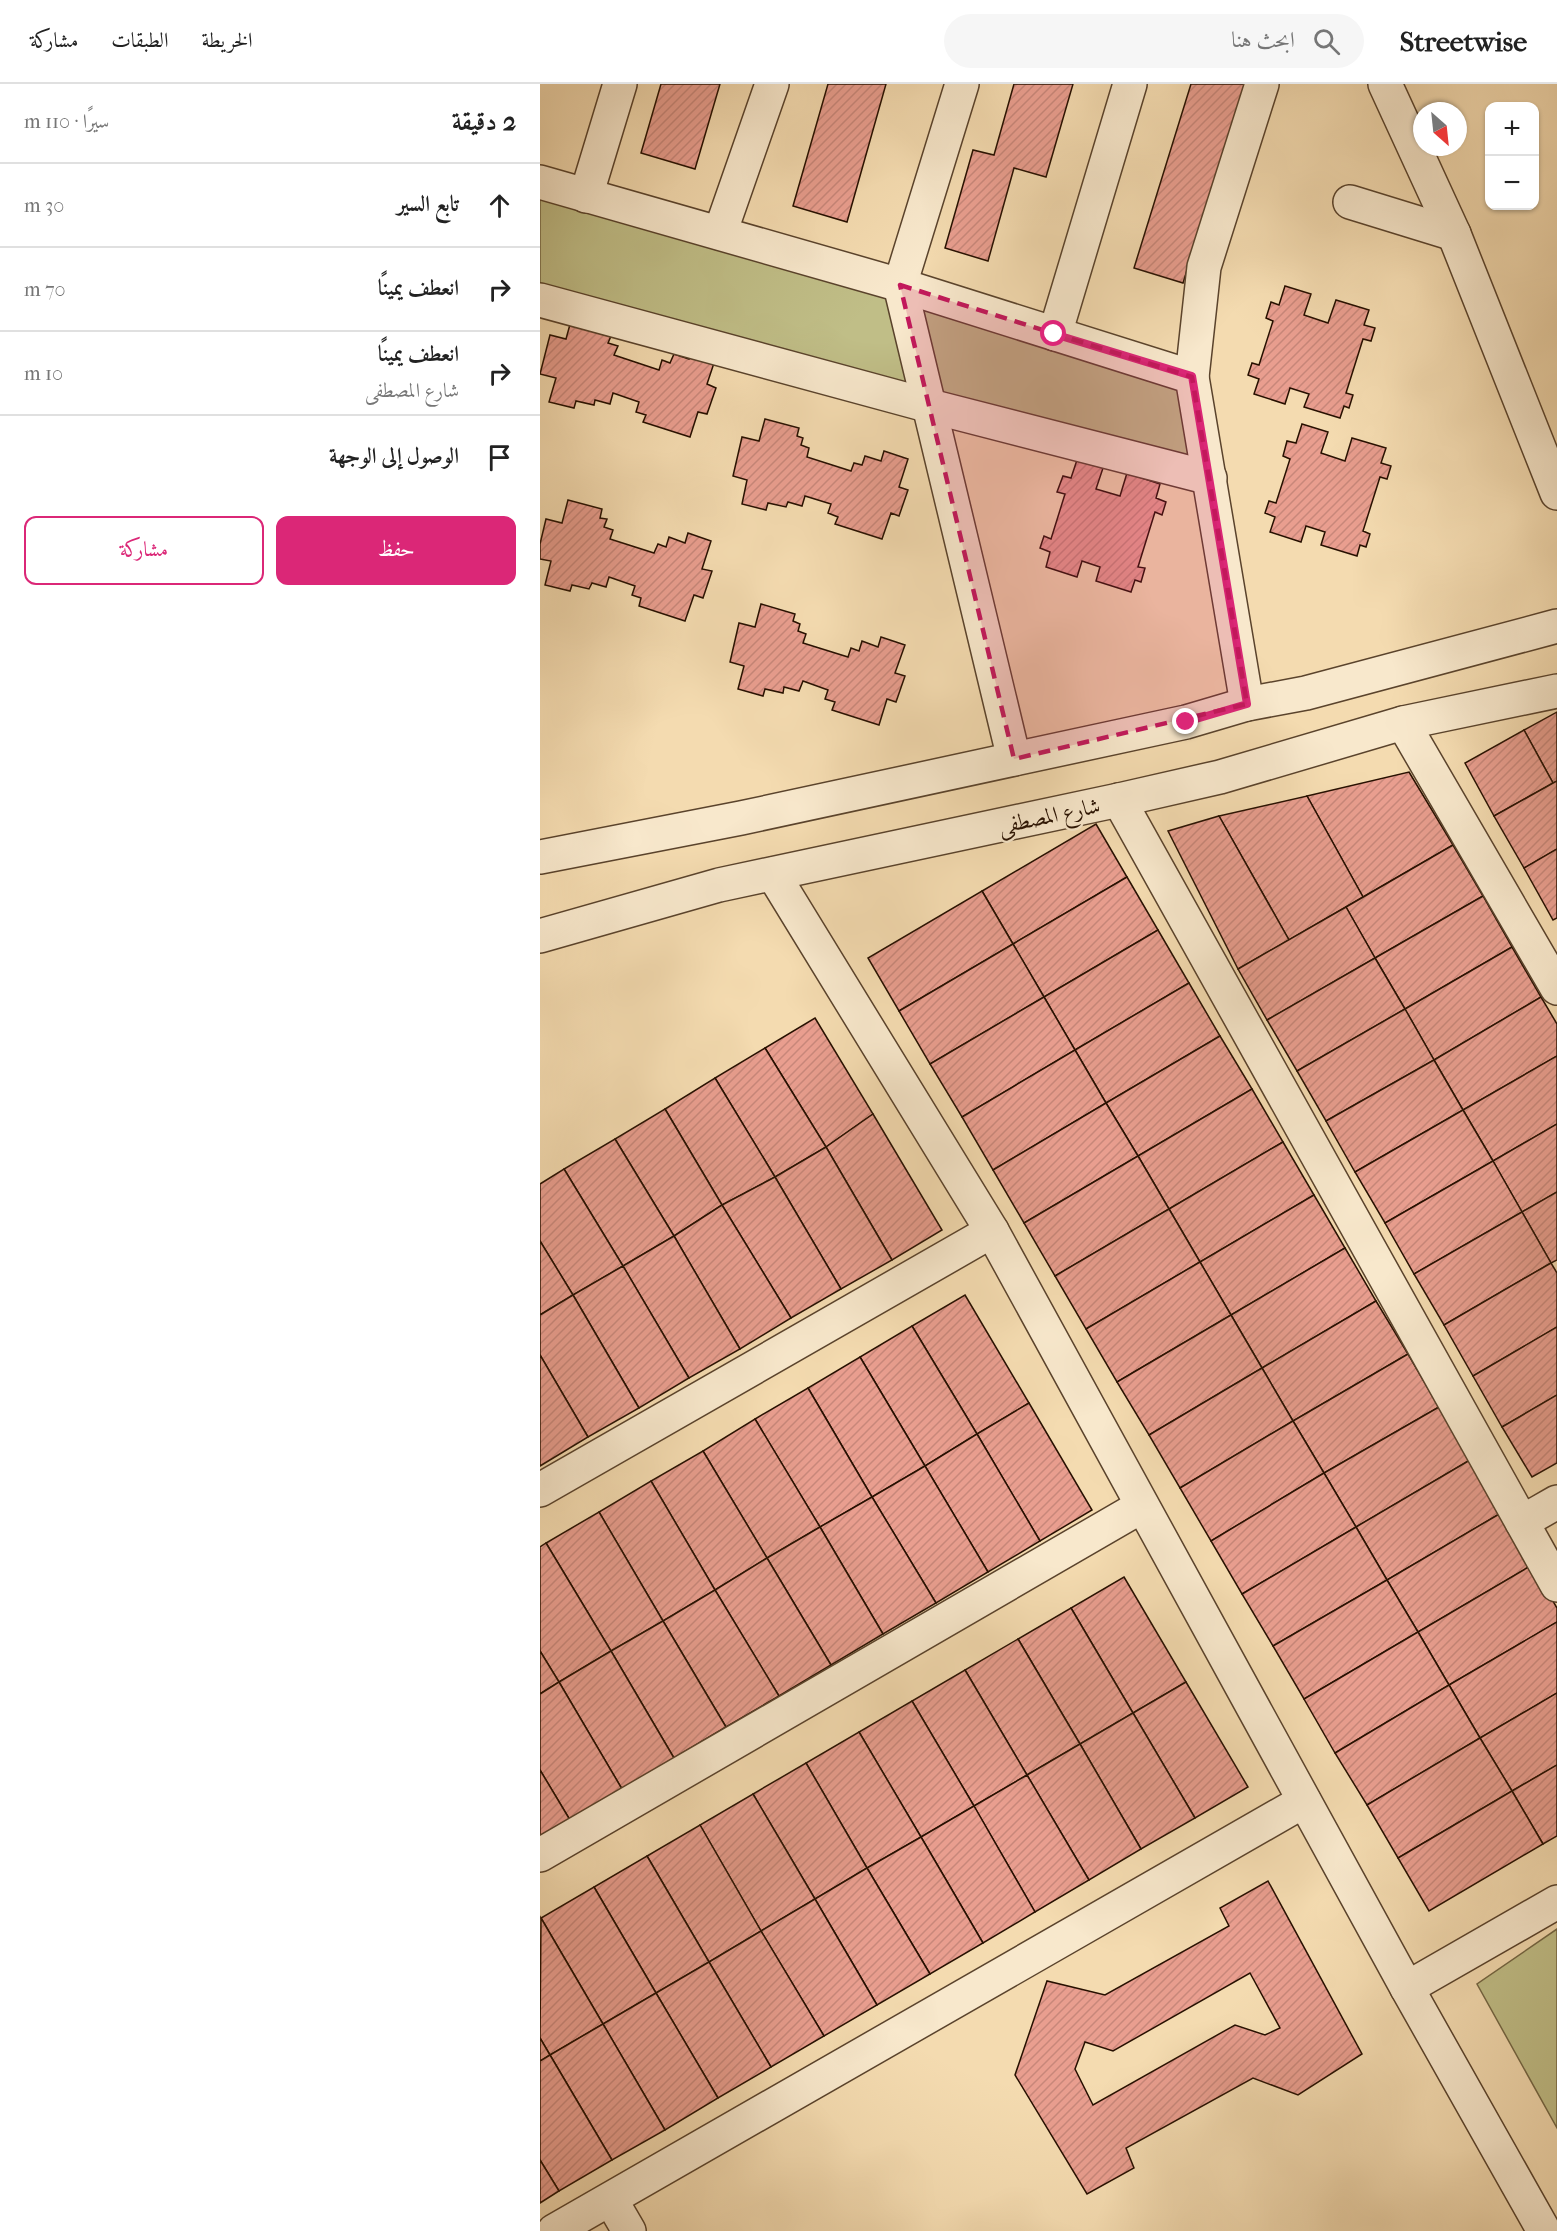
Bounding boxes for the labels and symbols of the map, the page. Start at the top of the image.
north arrow [1413,102,1467,156]
route start [1040,320,1066,346]
route end [1172,708,1198,734]
street label: شارع المصطفى [996,793,1103,844]

